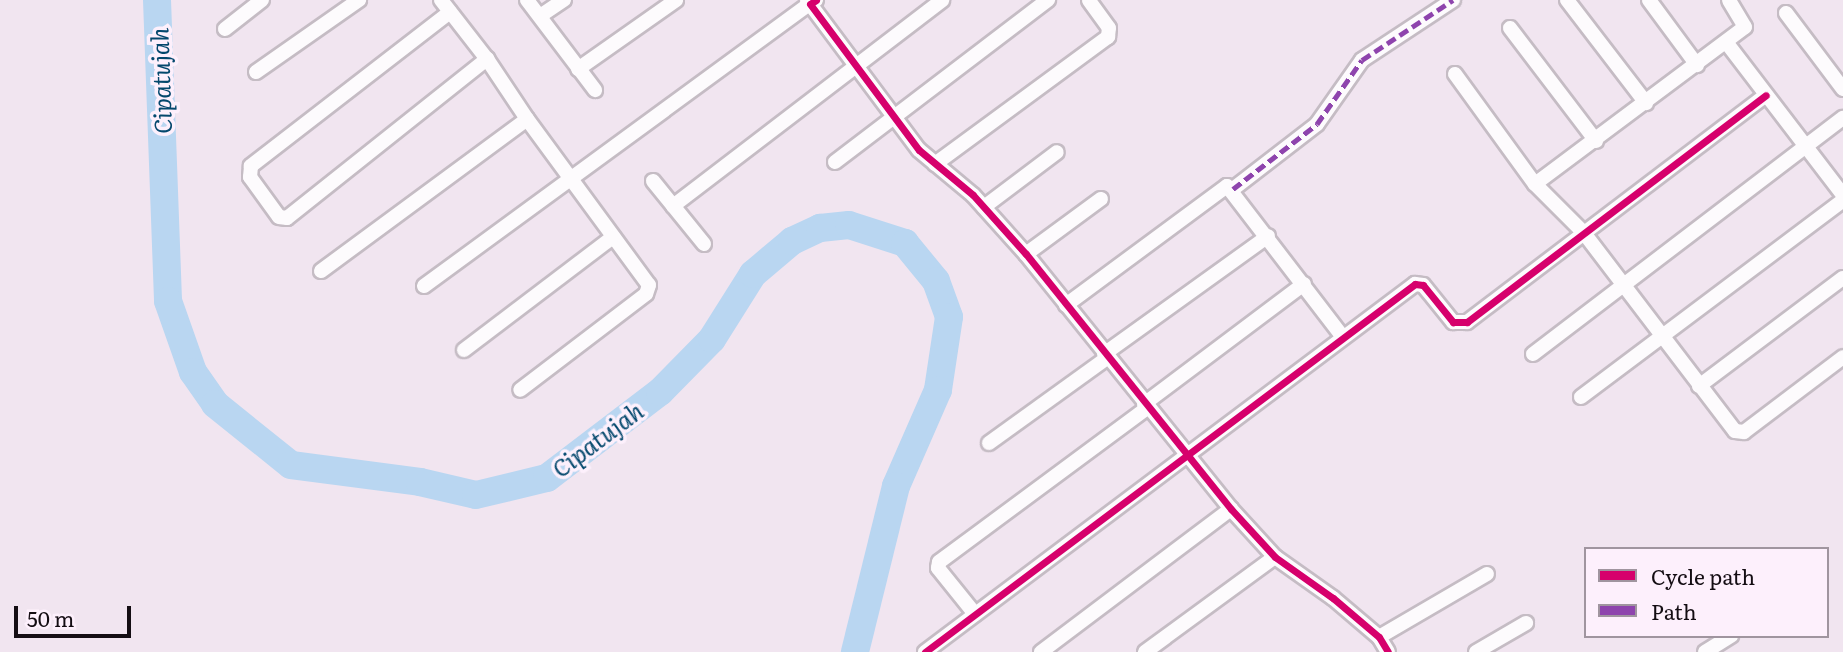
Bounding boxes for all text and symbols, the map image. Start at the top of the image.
water label: Cipatujah [144,27,176,135]
water label: Cipatujah [546,395,648,483]
legend [1584,547,1829,638]
text: Cycle path [1651,560,1755,591]
scale bar [18,592,135,636]
text: Path [1651,595,1697,626]
text: 50 m [27,602,74,633]

